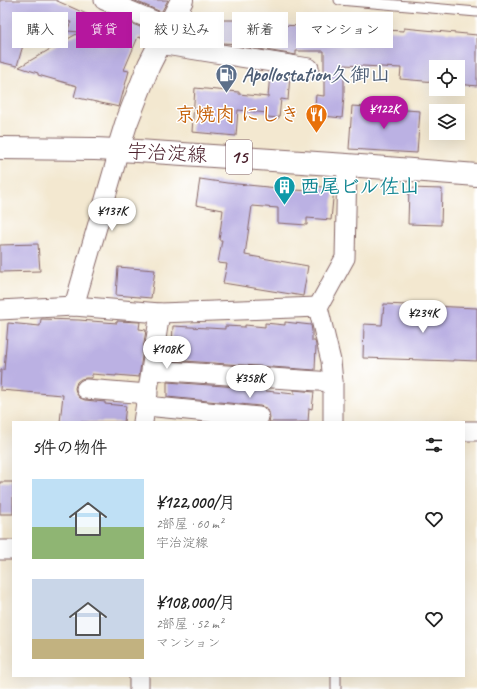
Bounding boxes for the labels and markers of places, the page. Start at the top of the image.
fuel station icon: Apollostation久御山 [214,61,240,94]
place label: Apollostation久御山 [242,62,390,87]
pin: ¥122K [356,96,412,130]
restaurant icon: 京焼肉 にしき [303,101,329,134]
place label: 京焼肉 にしき [175,102,300,127]
building icon: 西尾ビル佐山 [272,173,298,206]
place label: 西尾ビル佐山 [300,174,420,199]
pin: ¥137K [84,198,140,232]
pin: ¥234K [395,300,451,334]
pin: ¥108K [139,336,195,370]
pin: ¥358K [222,365,278,399]

